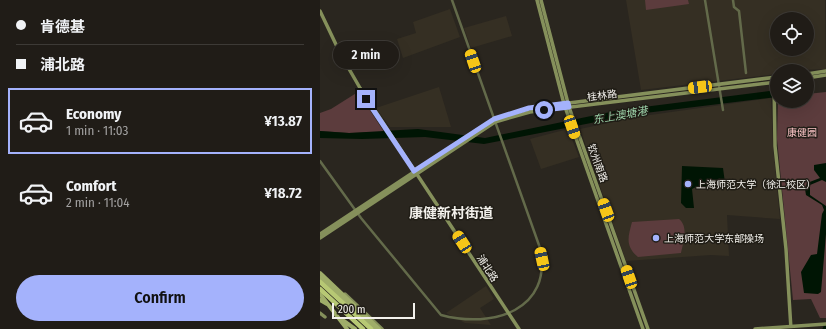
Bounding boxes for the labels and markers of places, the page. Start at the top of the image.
marker: 上海师范大学（徐汇校区） [683,179,693,189]
place label: 上海师范大学（徐汇校区） [696,179,816,191]
marker: 上海师范大学东部操场 [651,233,661,243]
place label: 上海师范大学东部操场 [664,233,764,245]

